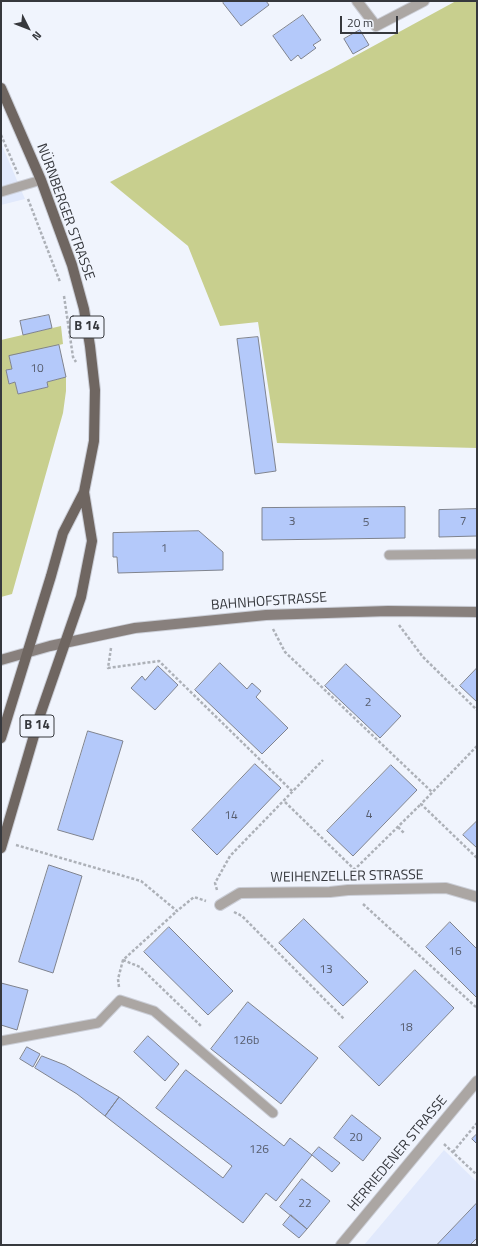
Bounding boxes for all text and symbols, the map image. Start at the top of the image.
north arrow [8,8,48,48]
scale bar [342,8,400,34]
text: 20 m [347,13,373,32]
text: N [28,28,45,44]
street label: NÜRNBERGER STRASSE [32,141,98,283]
road number: B 14 [70,316,104,338]
house number: 10 [30,362,44,376]
house number: 3 [289,515,295,529]
house number: 7 [460,515,466,529]
house number: 5 [363,516,369,530]
house number: 1 [161,542,167,556]
street label: BAHNHOFSTRASSE [210,590,328,614]
house number: 2 [365,696,371,710]
road number: B 14 [20,715,54,737]
house number: 4 [366,808,372,822]
house number: 14 [224,809,238,823]
street label: WEIHENZELLER STRASSE [270,867,424,887]
house number: 16 [448,945,462,959]
house number: 13 [319,963,333,977]
house number: 18 [399,1021,413,1035]
house number: 126b [233,1034,259,1048]
street label: HERRIEDENER STRASSE [345,1093,451,1215]
house number: 20 [349,1131,363,1145]
house number: 126 [249,1143,269,1157]
house number: 22 [298,1197,312,1211]

